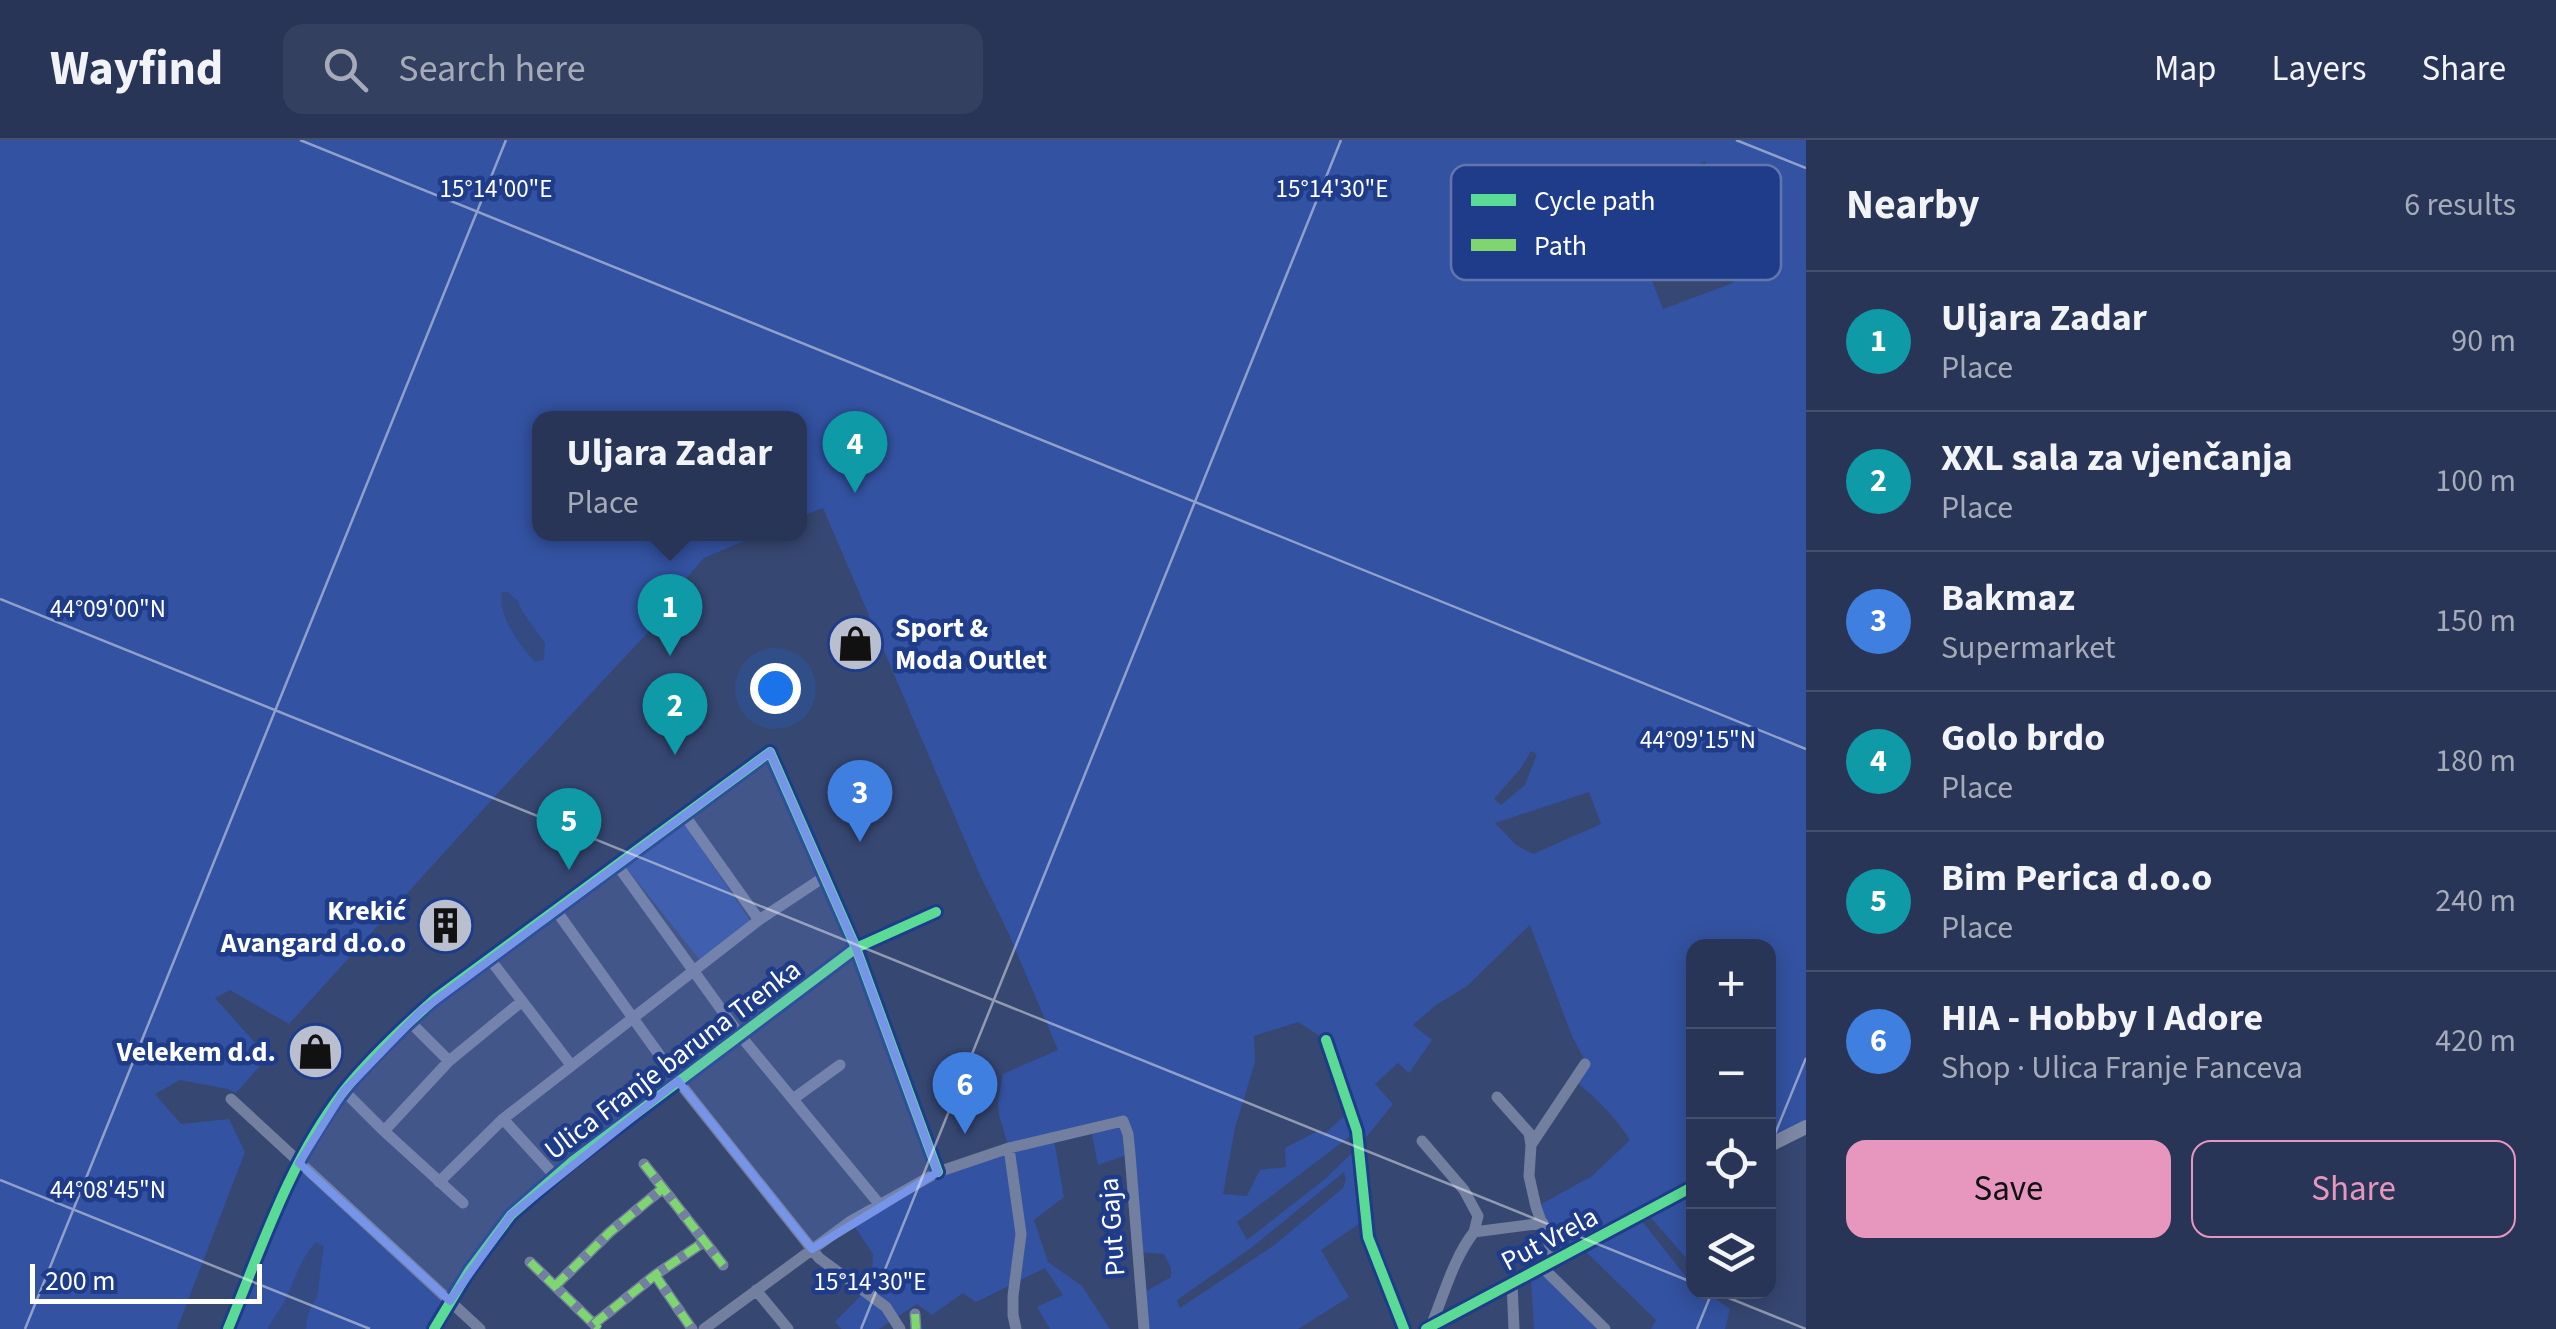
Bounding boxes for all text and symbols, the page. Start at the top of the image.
search box [283,24,983,114]
text: Wayfind [50,35,223,103]
icon: search [318,42,373,97]
text: Search here [398,42,586,96]
text: Map [2154,44,2217,94]
text: Layers [2272,44,2366,94]
text: Share [2421,44,2506,94]
legend [1451,165,1781,280]
text: 15°14'00"E [440,171,552,207]
text: 15°14'30"E [1276,171,1388,207]
text: Nearby [1846,175,1980,235]
text: Cycle path [1534,181,1656,221]
text: 6 results [2404,182,2516,228]
text: Path [1534,226,1587,266]
text: Uljara Zadar [1941,291,2147,345]
text: 1 [1870,318,1887,364]
text: 90 m [2451,318,2516,364]
text: Place [1941,345,2013,391]
pin: 4 [822,410,888,493]
popup [532,411,807,541]
text: Uljara Zadar [567,426,772,480]
text: XXL sala za vjenčanja [1941,431,2293,485]
text: 2 [1870,458,1887,504]
text: 100 m [2435,458,2516,504]
text: Place [567,480,639,526]
text: Place [1941,485,2013,531]
text: Bakmaz [1941,571,2075,625]
pin: 1 [638,574,702,656]
text: 44°09'00"N [50,591,166,627]
text: 3 [1870,598,1887,644]
text: 150 m [2435,598,2516,644]
place label: Sport & Moda Outlet [895,608,1047,680]
shop icon: Sport & Moda Outlet [826,613,886,673]
text: Supermarket [1941,625,2116,671]
your location [750,663,801,714]
pin: 2 [642,672,708,755]
text: Golo brdo [1941,711,2105,765]
text: 44°09'15"N [1640,722,1756,758]
text: 4 [1870,738,1887,784]
text: 180 m [2435,738,2516,784]
pin: 3 [828,760,892,842]
text: Place [1941,765,2013,811]
pin: 5 [536,788,602,870]
text: Bim Perica d.o.o [1941,851,2212,905]
text: 5 [1870,878,1887,924]
text: 240 m [2435,878,2516,924]
place label: Krekić Avangard d.o.o [220,891,407,963]
building icon: Krekić Avangard d.o.o [415,896,475,956]
text: Place [1941,905,2013,951]
map controls [1686,939,1776,1299]
button: + [1686,939,1776,1029]
street label: Ulica Franje baruna Trenka [536,950,809,1170]
text: HIA - Hobby I Adore [1941,991,2263,1045]
text: 6 [1870,1018,1887,1064]
text: 420 m [2435,1018,2516,1064]
shop icon: Velekem d.d. [285,1021,345,1081]
button: − [1686,1029,1776,1119]
place label: Velekem d.d. [116,1032,276,1072]
text: Shop · Ulica Franje Fanceva [1941,1045,2303,1091]
pin: 6 [932,1052,998,1134]
button: locate [1686,1119,1776,1209]
button: Save [1846,1140,2171,1238]
button: Share [2191,1140,2516,1238]
text: 44°08'45"N [50,1172,166,1208]
street label: Put Gaja [1089,1176,1135,1277]
street label: Put Vrela [1494,1197,1605,1281]
button: layers [1686,1209,1776,1299]
scale bar [30,1259,262,1304]
text: 200 m [45,1261,116,1301]
text: 15°14'30"E [814,1264,926,1300]

